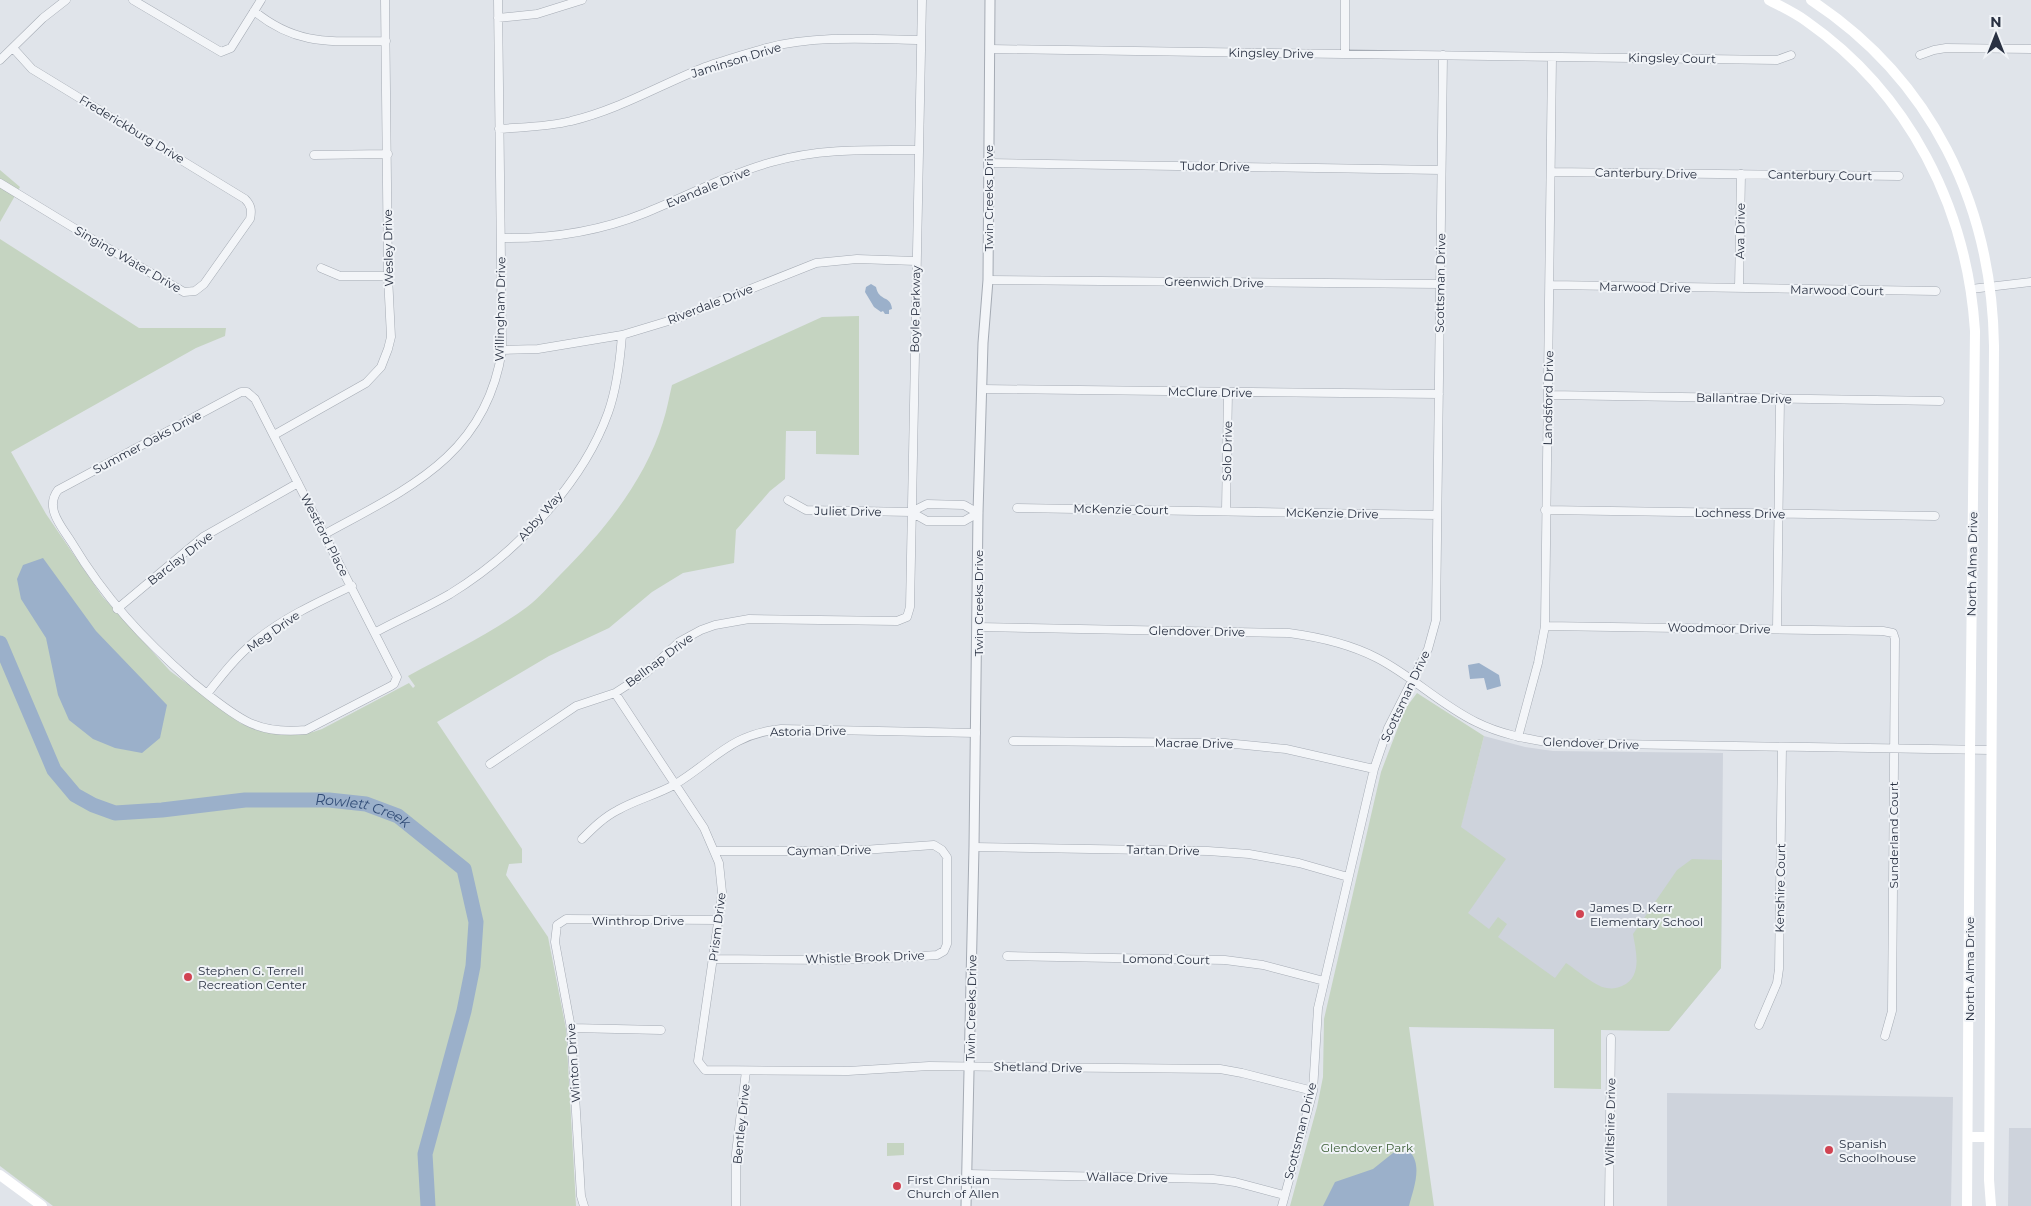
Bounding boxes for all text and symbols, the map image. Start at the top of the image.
north arrow [1971,10,2021,60]
text: N [1990,13,2002,31]
street label: Jaminson Drive [688,39,783,81]
street label: Kingsley Drive [1228,45,1314,61]
street label: Kingsley Court [1628,50,1716,66]
street label: Frederickburg Drive [77,92,187,166]
street label: Twin Creeks Drive [981,145,996,251]
street label: Tudor Drive [1180,158,1250,174]
street label: Evandale Drive [664,163,752,211]
street label: Canterbury Drive [1595,165,1697,181]
street label: Canterbury Court [1768,167,1872,183]
street label: Ava Drive [1732,203,1748,259]
street label: Wesley Drive [380,209,396,287]
street label: Singing Water Drive [72,222,184,296]
street label: Scottsman Drive [1432,233,1448,333]
street label: Willingham Drive [492,256,508,362]
street label: Boyle Parkway [907,265,923,353]
street label: Greenwich Drive [1164,274,1264,290]
street label: Marwood Drive [1599,279,1691,295]
street label: Riverdale Drive [665,281,755,327]
street label: Marwood Court [1790,282,1884,298]
street label: Landsford Drive [1540,350,1556,446]
street label: McClure Drive [1168,384,1252,400]
street label: Ballantrae Drive [1696,390,1792,406]
street label: Summer Oaks Drive [90,407,204,477]
street label: Solo Drive [1219,421,1235,481]
street label: Abby Way [515,488,566,544]
street label: Westford Place [298,491,352,579]
street label: McKenzie Court [1073,501,1169,517]
street label: Juliet Drive [813,503,882,519]
street label: McKenzie Drive [1285,505,1379,521]
street label: Lochness Drive [1694,505,1786,521]
street label: North Alma Drive [1964,512,1980,616]
street label: Barclay Drive [144,528,216,588]
street label: Twin Creeks Drive [971,550,986,656]
street label: Meg Drive [244,607,302,655]
street label: Woodmoor Drive [1667,620,1771,636]
street label: Glendover Drive [1149,623,1245,639]
street label: Bellnap Drive [622,630,696,690]
street label: Scottsman Drive [1377,648,1433,744]
street label: Astoria Drive [770,723,846,739]
street label: Glendover Drive [1543,734,1639,752]
street label: Macrae Drive [1155,735,1233,751]
street label: Sunderland Court [1886,781,1901,889]
water label: Rowlett Creek [315,791,415,832]
street label: Cayman Drive [787,842,871,858]
street label: Tartan Drive [1126,842,1200,858]
street label: Kenshire Court [1772,843,1788,933]
street label: Prism Drive [705,892,729,962]
place label: James D. Kerr Elementary School [1589,900,1703,929]
marker: James D. Kerr Elementary School [1574,908,1586,920]
street label: Winthrop Drive [592,913,684,928]
street label: North Alma Drive [1962,917,1977,1021]
street label: Whistle Brook Drive [805,947,925,967]
street label: Lomond Court [1122,951,1210,967]
street label: Twin Creeks Drive [963,955,979,1061]
place label: Stephen G. Terrell Recreation Center [198,963,307,992]
marker: Stephen G. Terrell Recreation Center [182,971,194,983]
street label: Winton Drive [563,1023,583,1103]
street label: Shetland Drive [994,1059,1082,1075]
street label: Wiltshire Drive [1602,1078,1618,1166]
street label: Scottsman Drive [1281,1081,1319,1181]
street label: Bentley Drive [729,1083,753,1165]
place label: Spanish Schoolhouse [1839,1136,1916,1165]
park label: Glendover Park [1321,1140,1414,1155]
marker: Spanish Schoolhouse [1823,1144,1835,1156]
street label: Wallace Drive [1086,1169,1168,1185]
place label: First Christian Church of Allen [907,1172,999,1201]
marker: First Christian Church of Allen [891,1180,903,1192]

